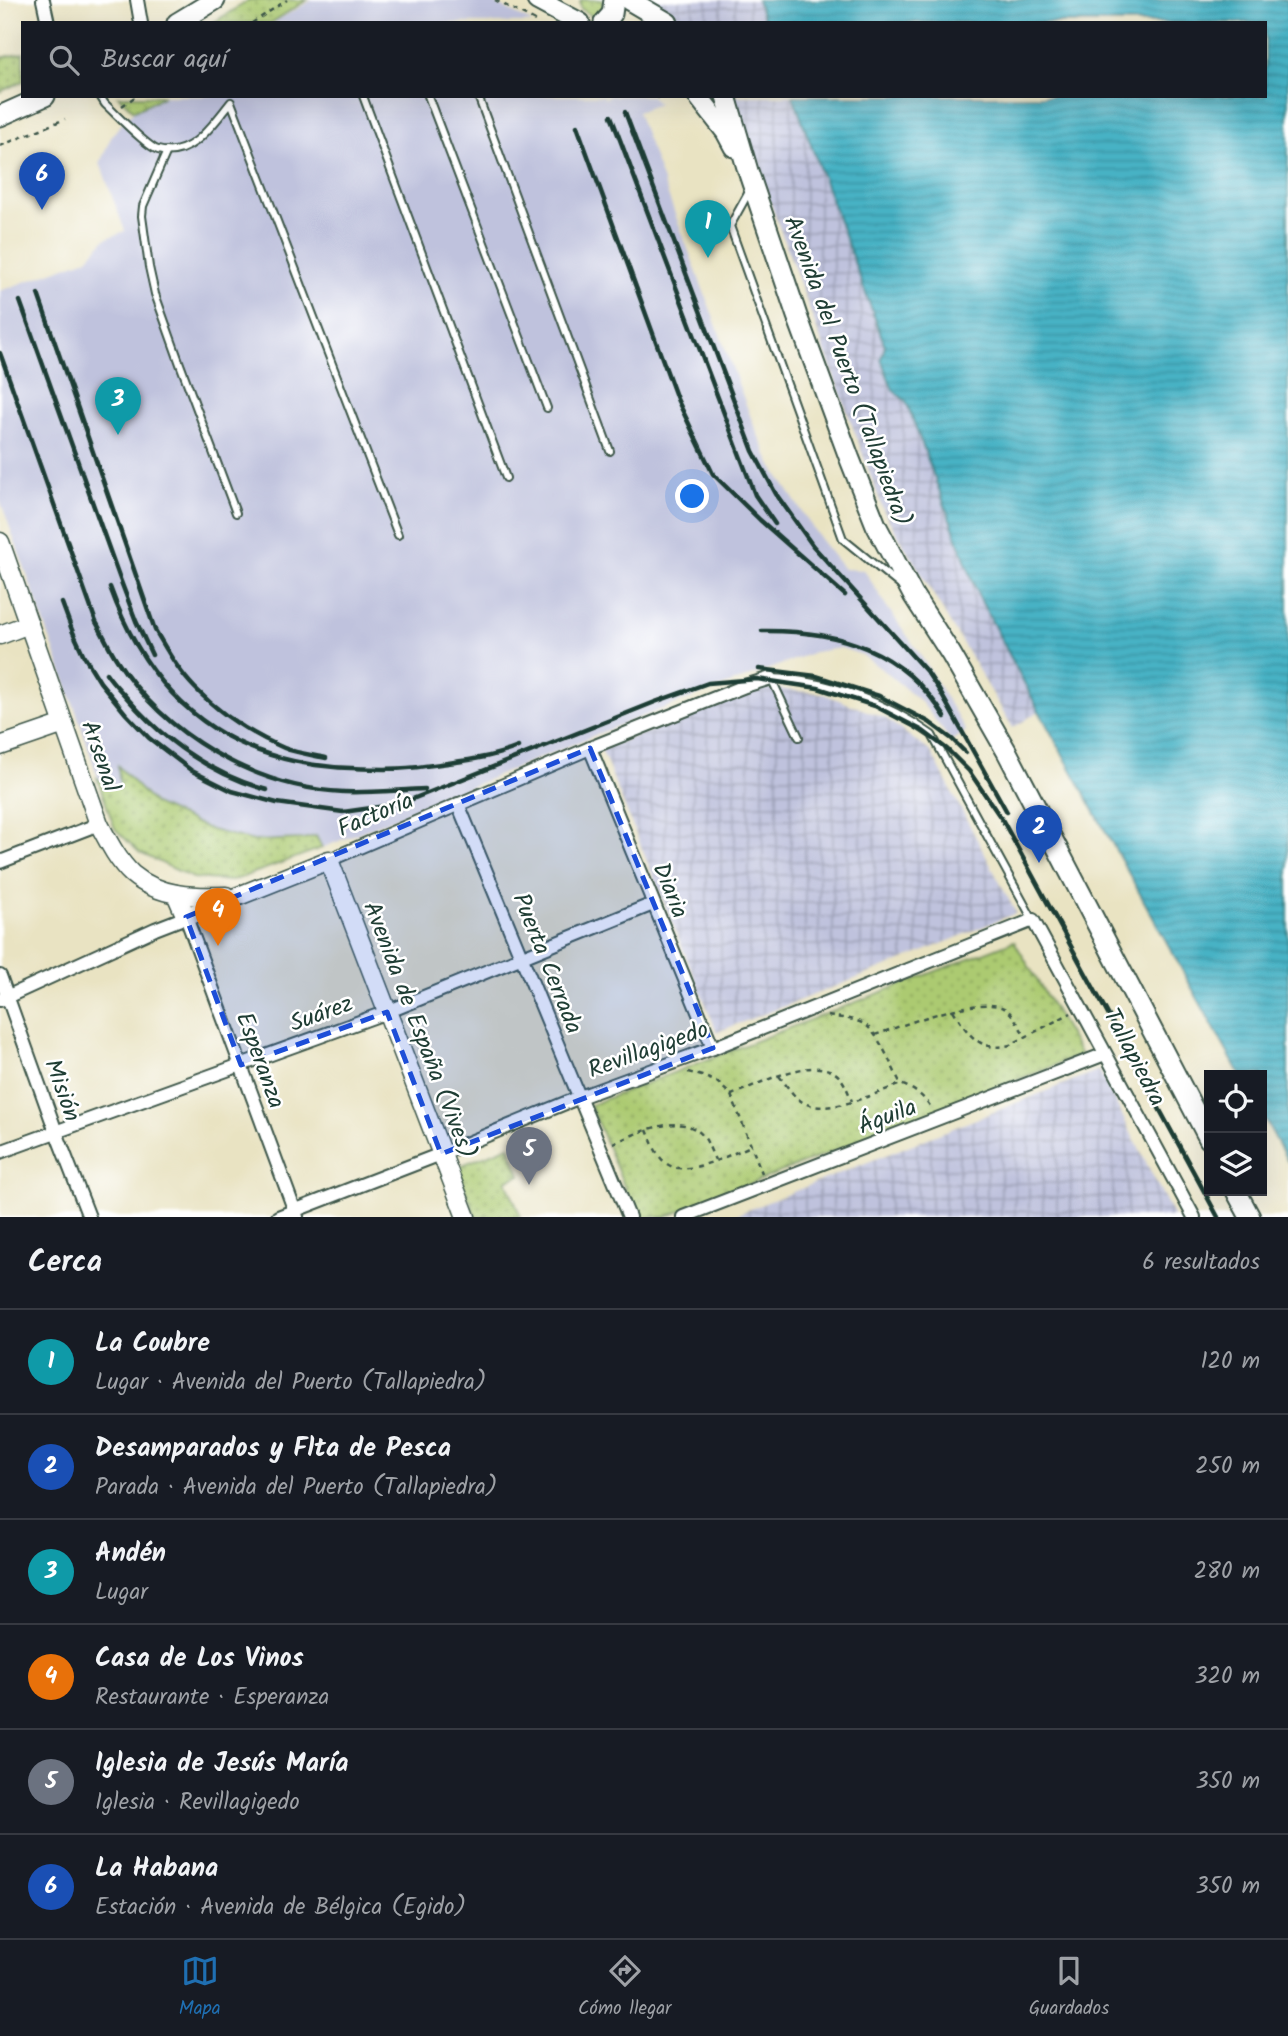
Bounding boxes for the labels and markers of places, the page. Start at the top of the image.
pin: 6 [19,152,65,210]
pin: 1 [685,200,731,258]
pin: 3 [95,377,141,435]
pin: 2 [1016,805,1062,863]
pin: 4 [195,888,241,946]
pin: 5 [506,1127,552,1185]

